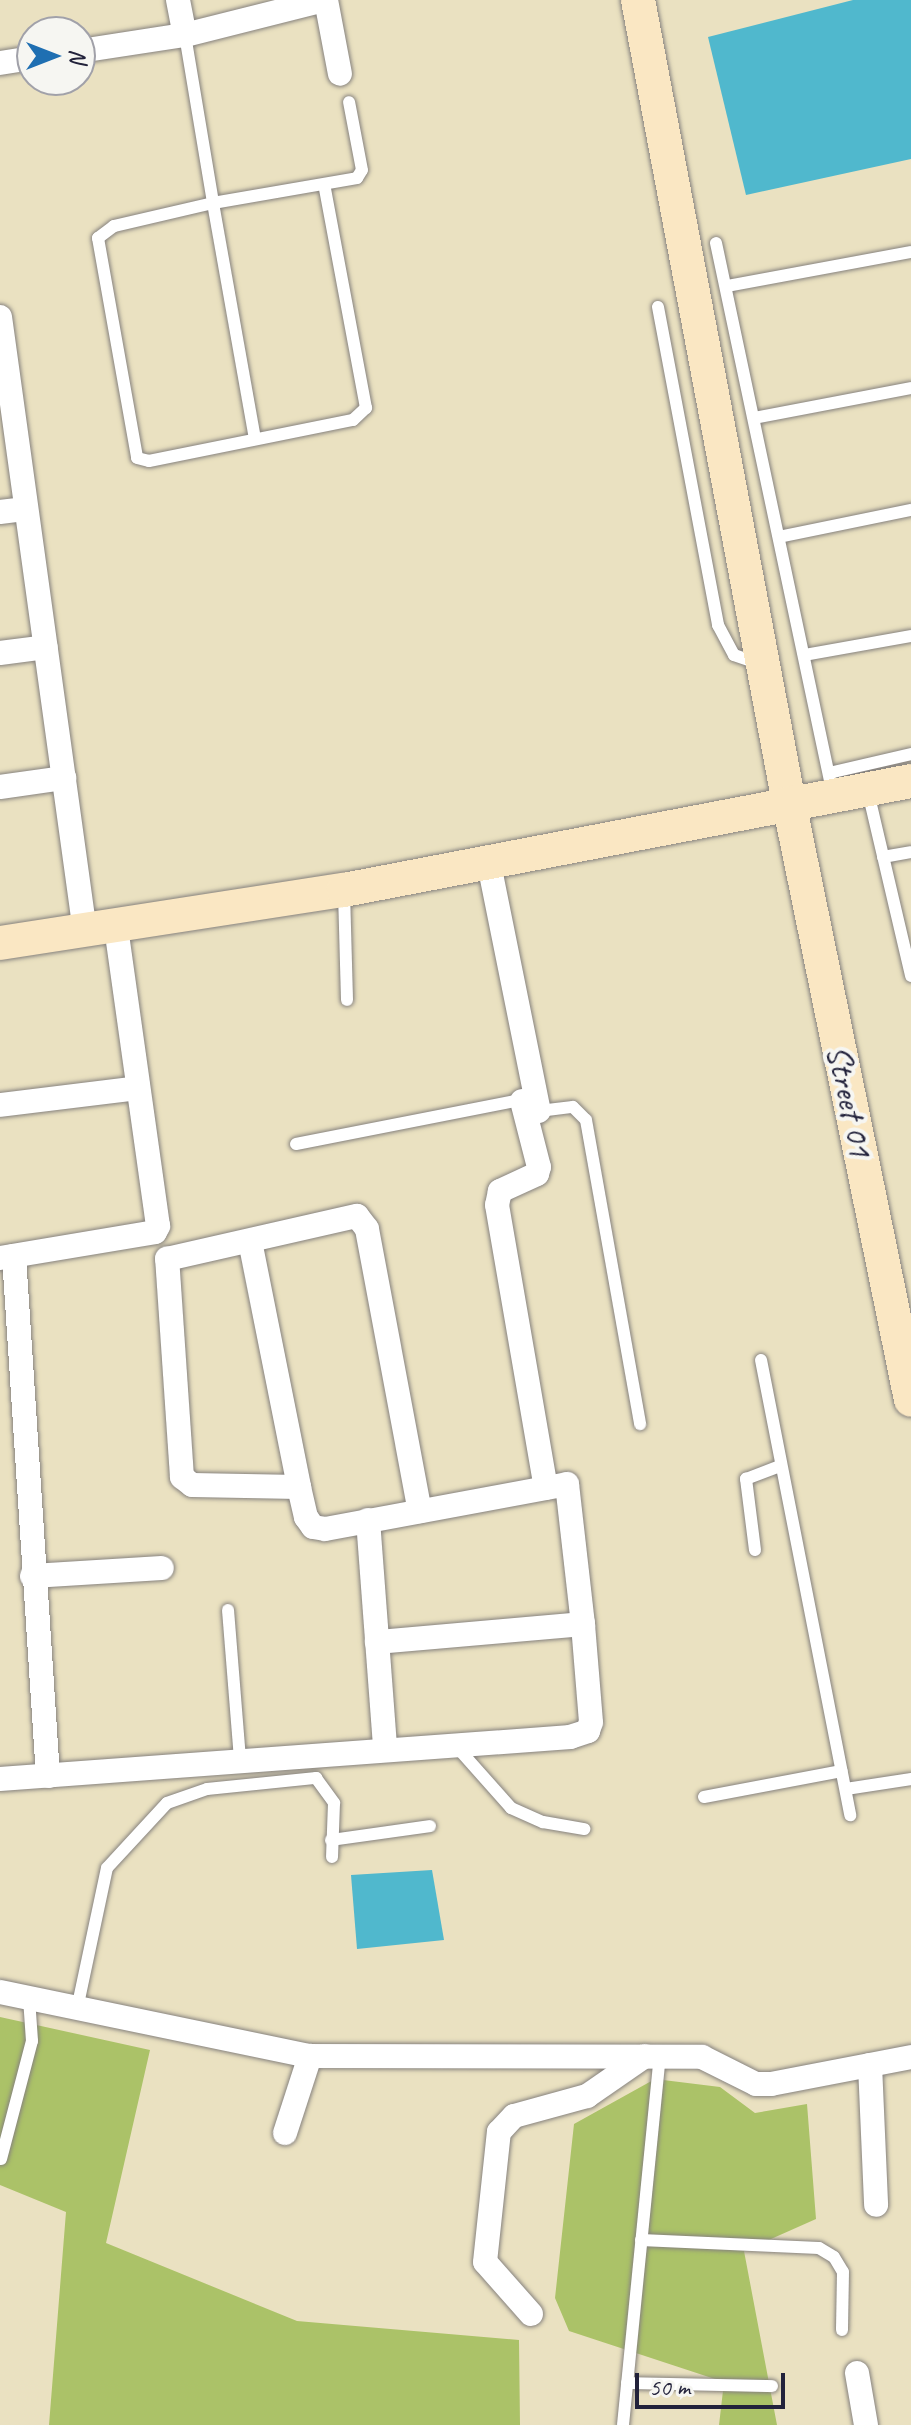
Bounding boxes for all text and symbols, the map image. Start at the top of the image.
north arrow [16,16,96,96]
text: N [64,49,92,63]
street label: Street 01 [818,1042,882,1160]
scale bar [639,2357,789,2407]
text: 50 m [649,2372,690,2402]

